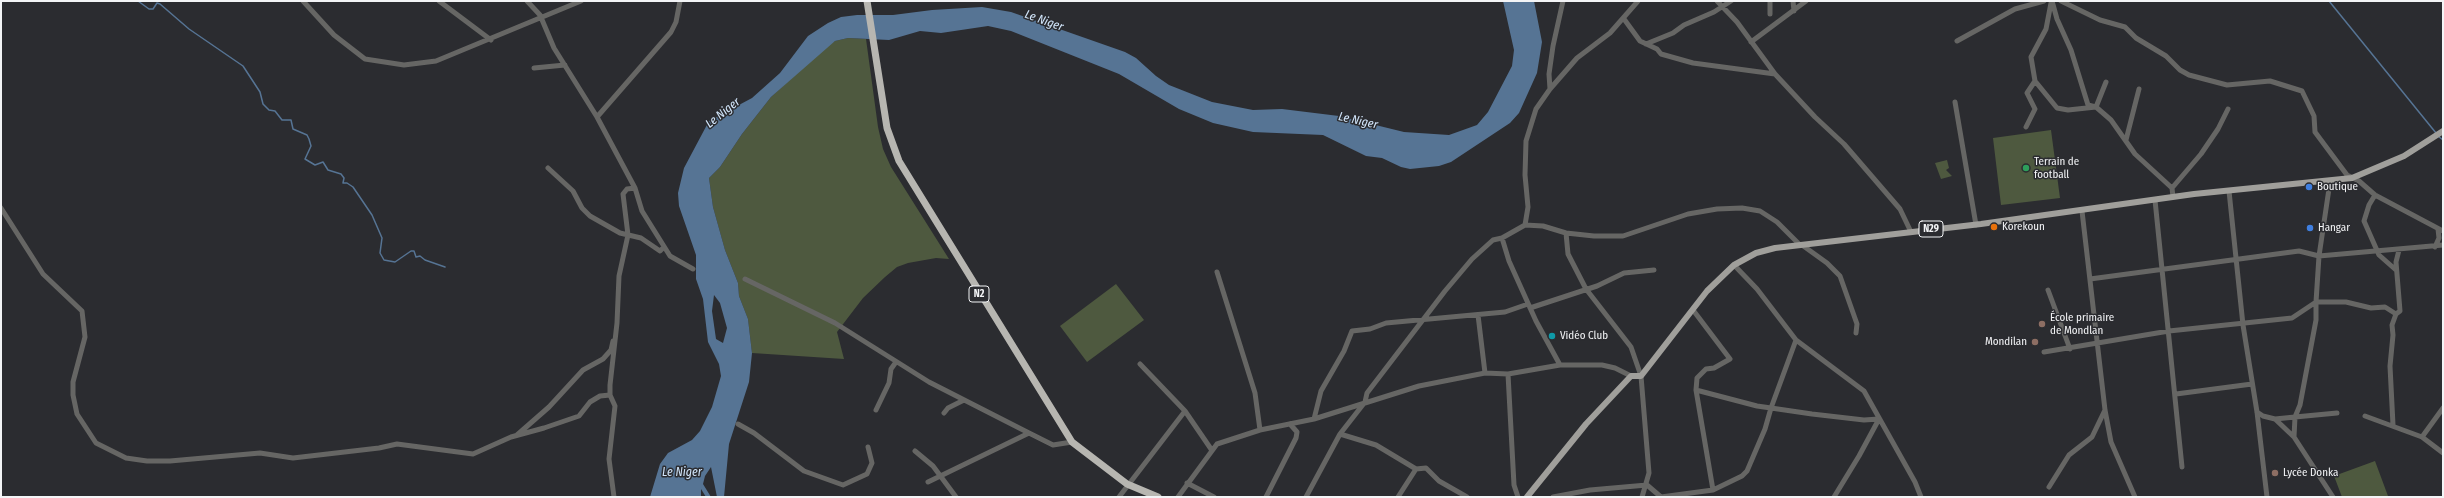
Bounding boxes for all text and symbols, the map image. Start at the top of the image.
water label: Le Niger [1023,7,1065,35]
water label: Le Niger [703,95,743,131]
water label: Le Niger [1337,109,1379,133]
place label: Terrain de football [2034,155,2079,181]
marker: Terrain de football [2021,163,2031,173]
place label: Boutique [2317,180,2358,194]
marker: Boutique [2304,182,2314,192]
place label: Korekoun [2002,220,2045,234]
road number: N29 [1919,221,1943,237]
place label: Hangar [2318,221,2350,235]
marker: Korekoun [1989,222,1999,232]
marker: Hangar [2305,223,2315,233]
road number: N2 [969,286,989,302]
place label: École primaire de Mondlan [2050,311,2114,337]
marker: École primaire de Mondlan [2037,319,2047,329]
place label: Vidéo Club [1560,329,1608,343]
marker: Vidéo Club [1547,331,1557,341]
place label: Mondilan [1985,335,2027,349]
marker: Mondilan [2030,337,2040,347]
water label: Le Niger [662,466,702,480]
place label: Lycée Donka [2283,466,2338,480]
marker: Lycée Donka [2270,468,2280,478]

